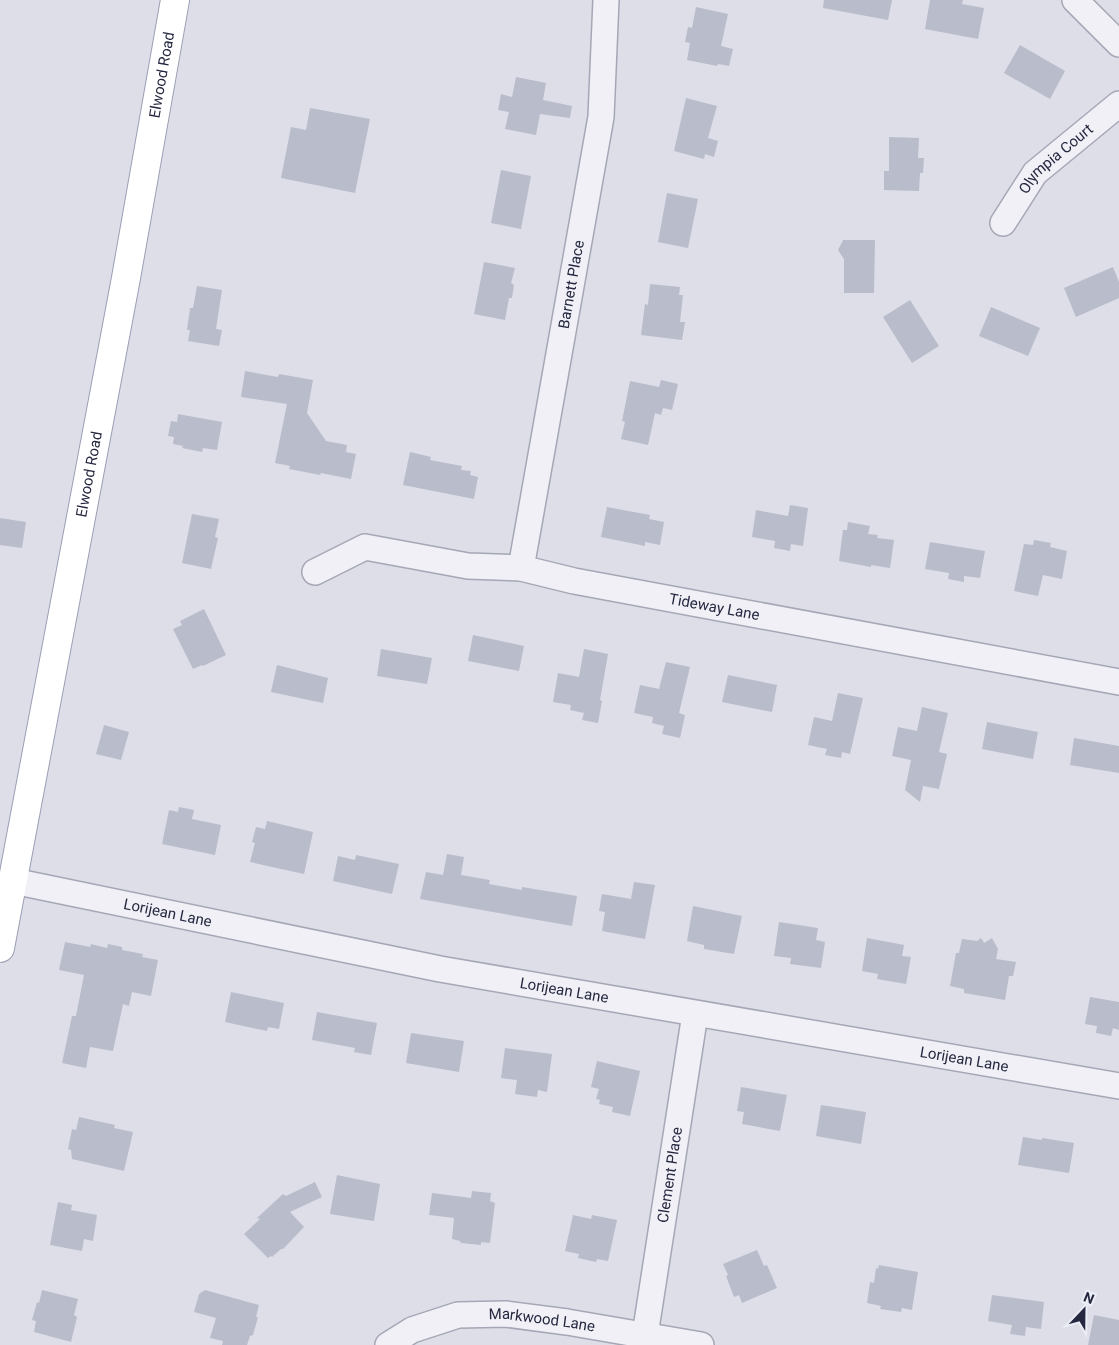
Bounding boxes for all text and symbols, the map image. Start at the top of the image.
street label: Elwood Road [145,30,178,119]
street label: Olympia Court [1015,120,1097,197]
street label: Barnett Place [555,239,588,330]
street label: Elwood Road [72,430,106,519]
street label: Tideway Lane [668,590,761,624]
street label: Lorijean Lane [122,895,214,931]
street label: Lorijean Lane [518,974,610,1007]
street label: Lorijean Lane [919,1043,1010,1076]
street label: Clement Place [654,1126,686,1224]
north arrow [1059,1285,1109,1335]
text: N [1081,1289,1096,1307]
street label: Markwood Lane [489,1305,596,1336]

